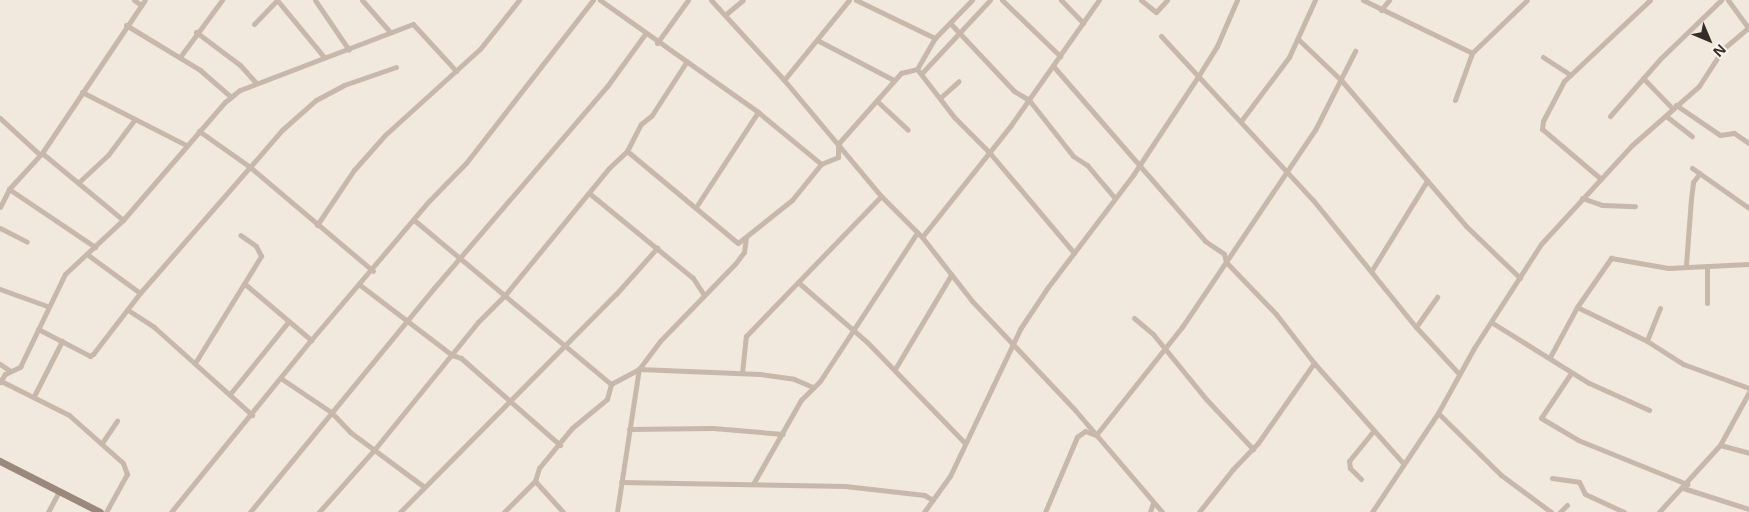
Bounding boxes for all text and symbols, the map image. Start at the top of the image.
north arrow [1684,15,1734,65]
text: N [1709,40,1731,62]

